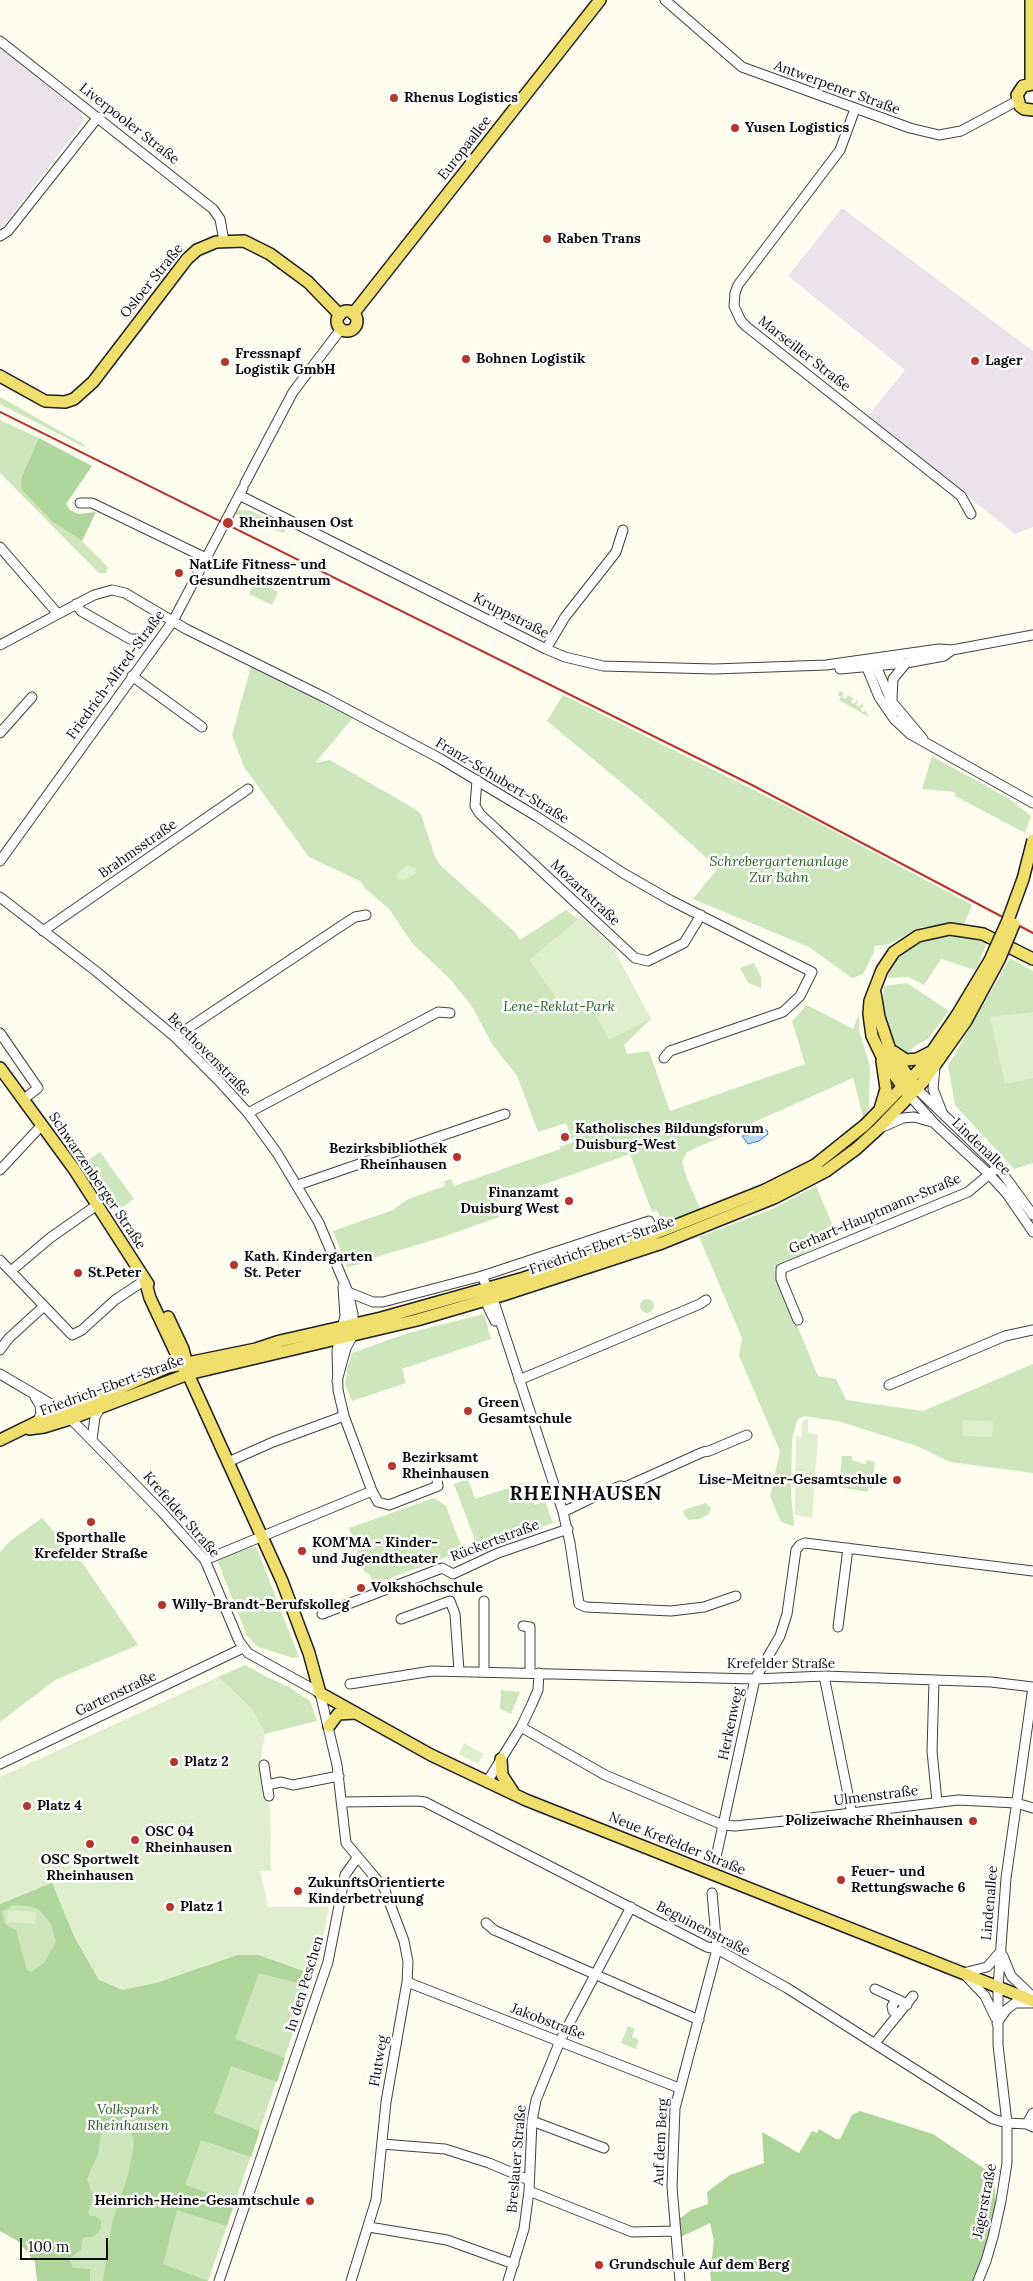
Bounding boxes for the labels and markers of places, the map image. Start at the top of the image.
place label: Rhenus Logistics [404,90,518,106]
marker: Rhenus Logistics [388,92,400,104]
place label: Yusen Logistics [745,120,849,136]
marker: Yusen Logistics [729,122,741,134]
place label: Raben Trans [557,231,641,247]
marker: Raben Trans [541,233,553,245]
place label: Fressnapf Logistik GmbH [235,346,335,378]
place label: Bohnen Logistik [476,351,585,367]
marker: Bohnen Logistik [460,353,472,365]
place label: Lager [985,353,1023,369]
marker: Lager [969,355,981,367]
marker: Fressnapf Logistik GmbH [219,356,231,368]
place label: Rheinhausen Ost [239,515,353,531]
marker: Rheinhausen Ost [221,516,235,530]
place label: NatLife Fitness- und Gesundheitszentrum [189,557,331,590]
marker: NatLife Fitness- und Gesundheitszentrum [173,567,185,579]
place label: Katholisches Bildungsforum Duisburg-West [575,1121,764,1154]
marker: Katholisches Bildungsforum Duisburg-West [559,1131,571,1143]
place label: Bezirksbibliothek Rheinhausen [329,1141,447,1174]
marker: Bezirksbibliothek Rheinhausen [451,1151,463,1163]
place label: Finanzamt Duisburg West [460,1185,559,1218]
marker: Finanzamt Duisburg West [563,1195,575,1207]
place label: Kath. Kindergarten St. Peter [244,1249,373,1282]
marker: Kath. Kindergarten St. Peter [228,1259,240,1271]
place label: St.Peter [88,1265,142,1281]
marker: St.Peter [72,1267,84,1279]
place label: Green Gesamtschule [478,1395,572,1428]
marker: Green Gesamtschule [462,1405,474,1417]
place label: Bezirksamt Rheinhausen [402,1450,489,1482]
marker: Bezirksamt Rheinhausen [386,1460,398,1472]
place label: Lise-Meitner-Gesamtschule [698,1472,887,1488]
marker: Lise-Meitner-Gesamtschule [891,1474,903,1486]
marker: Sporthalle Krefelder Straße [85,1516,97,1528]
place label: Sporthalle Krefelder Straße [34,1530,148,1562]
place label: KOM'MA - Kinder- und Jugendtheater [312,1535,438,1568]
marker: KOM'MA - Kinder- und Jugendtheater [296,1545,308,1557]
place label: Volkshochschule [371,1580,483,1596]
marker: Volkshochschule [355,1582,367,1594]
place label: Willy-Brandt-Berufskolleg [172,1597,349,1613]
marker: Willy-Brandt-Berufskolleg [156,1599,168,1611]
place label: Platz 2 [184,1754,229,1770]
marker: Platz 2 [168,1756,180,1768]
place label: Platz 4 [37,1798,82,1814]
marker: Platz 4 [21,1800,33,1812]
place label: Polizeiwache Rheinhausen [785,1813,963,1829]
marker: Polizeiwache Rheinhausen [967,1815,979,1827]
place label: OSC 04 Rheinhausen [145,1824,232,1856]
marker: OSC 04 Rheinhausen [129,1834,141,1846]
marker: OSC Sportwelt Rheinhausen [84,1838,96,1850]
place label: OSC Sportwelt Rheinhausen [41,1852,139,1884]
place label: Feuer- und Rettungswache 6 [851,1864,965,1896]
marker: Feuer- und Rettungswache 6 [835,1874,847,1886]
place label: ZukunftsOrientierte Kinderbetreuung [308,1875,445,1908]
marker: ZukunftsOrientierte Kinderbetreuung [292,1885,304,1897]
place label: Platz 1 [180,1899,223,1915]
marker: Platz 1 [164,1901,176,1913]
place label: Heinrich-Heine-Gesamtschule [95,2193,300,2209]
marker: Heinrich-Heine-Gesamtschule [304,2195,316,2207]
place label: Grundschule Auf dem Berg [609,2257,789,2273]
marker: Grundschule Auf dem Berg [593,2259,605,2271]

